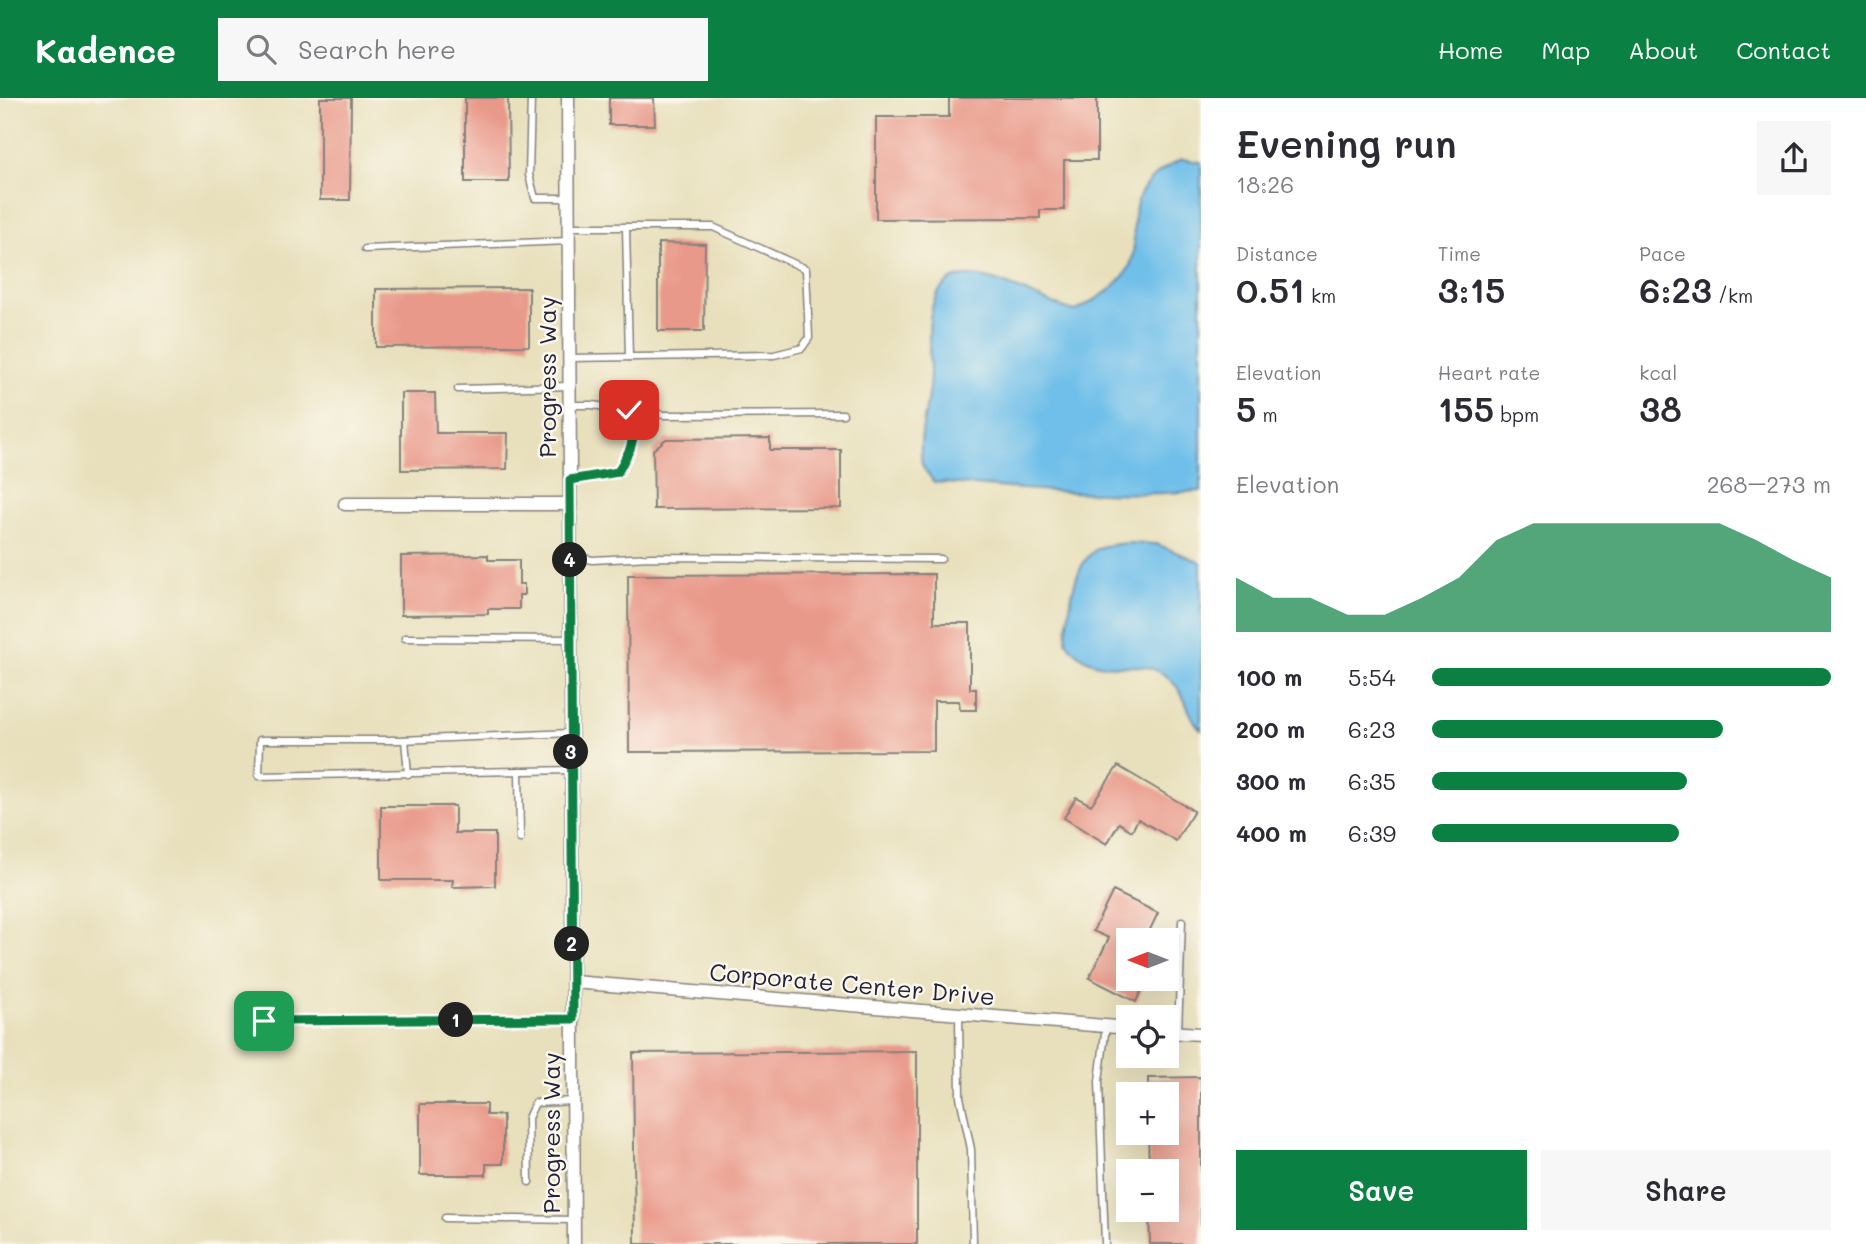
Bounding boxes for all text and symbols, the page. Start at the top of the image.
search box [218,18,708,81]
text: Kadence [35,28,176,71]
icon: search [242,30,280,68]
text: Search here [298,32,456,66]
text: Home [1438,34,1503,65]
text: Map [1541,34,1590,65]
text: About [1628,34,1698,65]
text: Contact [1736,34,1831,65]
text: Evening run [1236,118,1457,168]
button: share [1757,121,1831,195]
text: 18:26 [1236,169,1294,199]
text: Distance [1236,241,1318,266]
text: Time [1438,241,1481,266]
text: Pace [1639,241,1686,266]
text: 0.51 [1236,266,1305,312]
text: 3:15 [1438,266,1506,312]
text: 6:23 [1639,266,1712,312]
text: km [1305,283,1336,308]
text: /km [1712,283,1753,308]
street label: Progress Way [531,296,562,458]
text: Elevation [1236,360,1321,385]
text: Heart rate [1438,360,1540,385]
text: kcal [1639,360,1677,385]
pin [599,380,659,440]
text: 5 [1236,385,1256,431]
text: 155 [1438,385,1494,431]
text: 38 [1639,385,1682,431]
icon: check [610,391,648,429]
text: m [1256,402,1278,427]
text: bpm [1494,402,1539,427]
text: Elevation [1236,469,1339,499]
text: 268–273 m [1707,469,1831,499]
pin: 4 [552,542,588,578]
text: 4 [563,547,576,572]
text: 100 m [1236,662,1302,692]
text: 5:54 [1348,662,1395,692]
text: 200 m [1236,714,1305,744]
text: 6:23 [1348,714,1395,744]
pin: 3 [554,734,588,770]
text: 3 [565,739,576,764]
text: 300 m [1236,766,1306,796]
text: 6:35 [1348,766,1396,796]
text: 400 m [1236,818,1307,848]
text: 6:39 [1348,818,1396,848]
pin: 2 [554,926,590,962]
north arrow [1116,928,1180,990]
map controls [1116,928,1179,1222]
text: 2 [566,931,577,956]
street label: Corporate Center Drive [708,956,996,1011]
pin [234,991,294,1051]
icon: arrive [245,1002,283,1040]
pin: 1 [438,1002,474,1038]
button: locate [1116,1005,1179,1068]
text: 1 [451,1007,460,1032]
street label: Progress Way [535,1052,566,1214]
button: + [1116,1082,1179,1145]
button: Save [1236,1150,1527,1230]
button: Share [1541,1150,1831,1230]
button: − [1116,1159,1179,1222]

